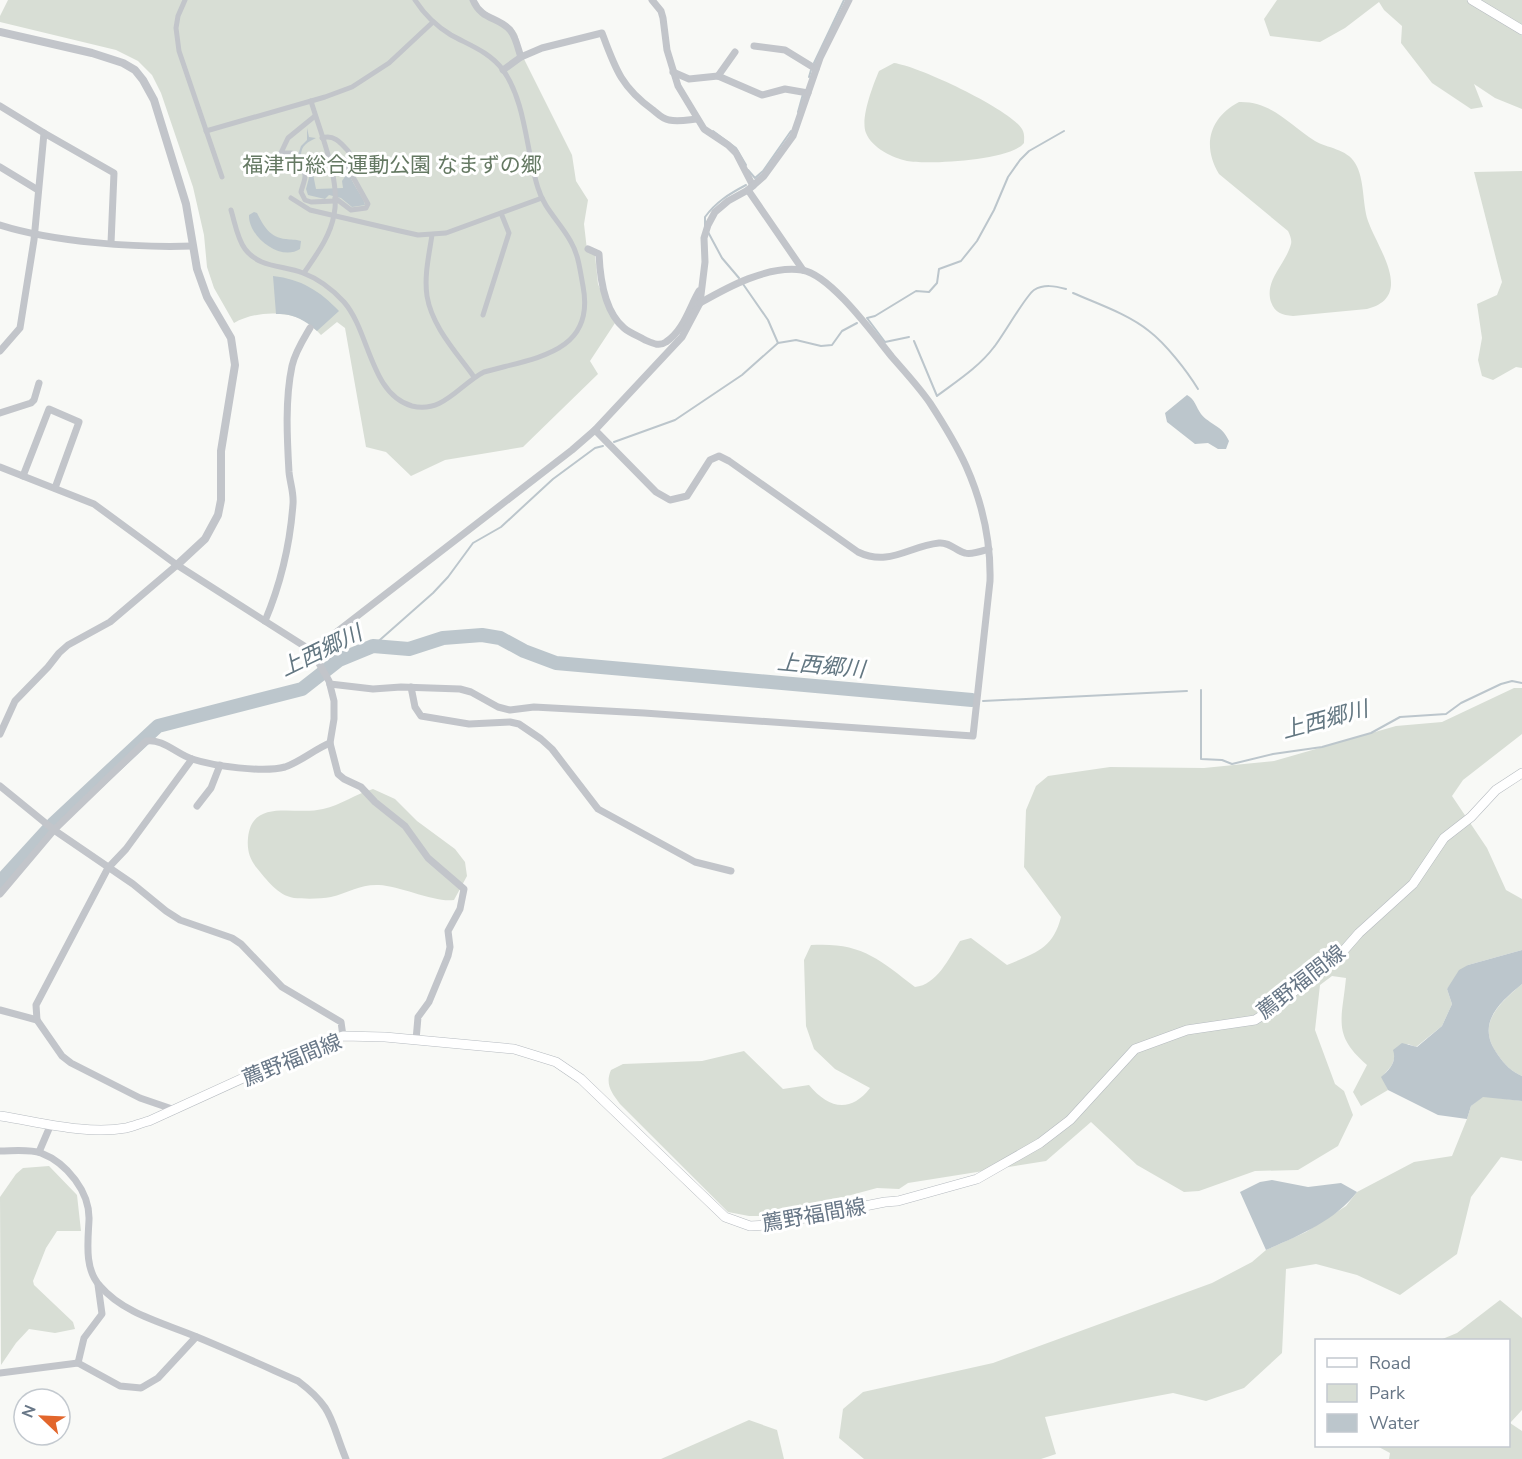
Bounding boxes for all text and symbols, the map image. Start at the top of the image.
park label: 福津市総合運動公園 なまずの郷 [242,151,542,179]
water label: 上西郷川 [275,617,369,684]
water label: 上西郷川 [776,647,868,685]
water label: 上西郷川 [1279,694,1373,746]
street label: 薦野福間線 [1251,939,1351,1025]
street label: 薦野福間線 [238,1027,346,1093]
street label: 薦野福間線 [760,1192,868,1238]
legend [1315,1339,1510,1447]
text: Road [1369,1351,1411,1375]
text: Park [1369,1381,1406,1405]
north arrow [12,1387,72,1447]
text: N [17,1402,42,1421]
text: Water [1369,1411,1420,1435]

